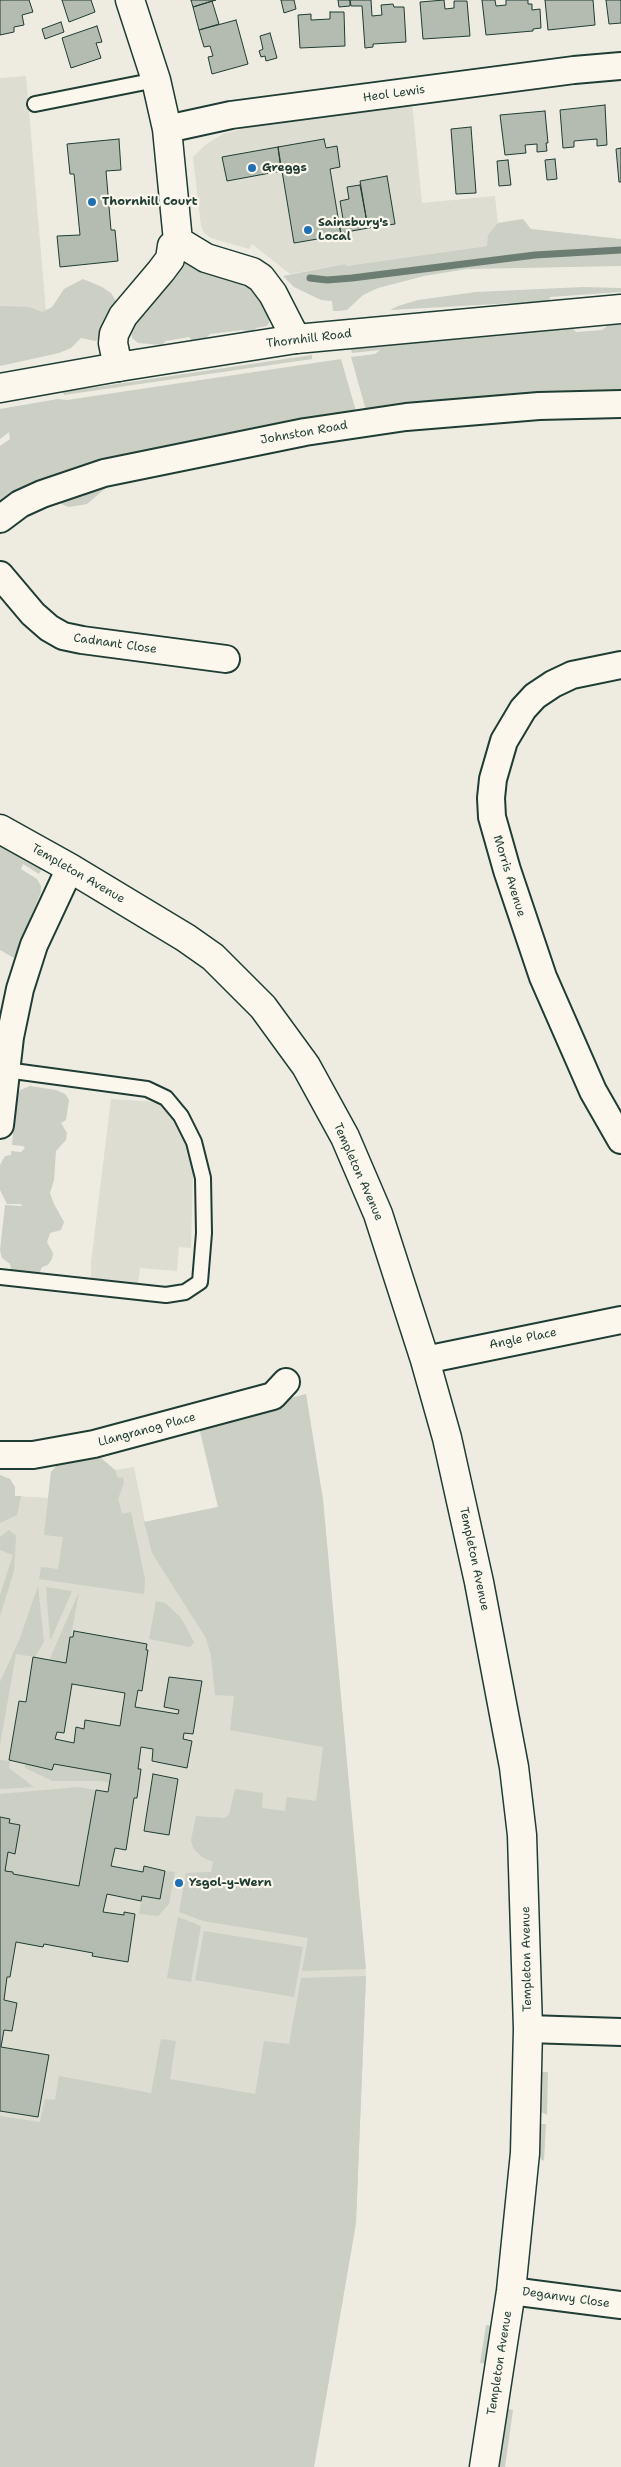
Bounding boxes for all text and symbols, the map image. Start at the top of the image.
street label: Heol Lewis [362,83,426,105]
place label: Greggs [262,161,307,175]
marker: Greggs [246,162,258,174]
place label: Thornhill Court [102,195,198,209]
marker: Thornhill Court [86,196,98,208]
place label: Sainsbury's Local [318,216,388,244]
marker: Sainsbury's Local [302,224,314,236]
street label: Thornhill Road [265,327,353,351]
street label: Johnston Road [259,418,349,448]
street label: Cadnant Close [72,631,158,657]
street label: Morris Avenue [490,833,528,919]
street label: Templeton Avenue [29,841,127,907]
street label: Templeton Avenue [330,1121,386,1223]
street label: Angle Place [488,1325,558,1353]
street label: Llangranog Place [97,1410,197,1450]
street label: Templeton Avenue [456,1506,492,1612]
place label: Ysgol-y-Wern [189,1876,272,1890]
marker: Ysgol-y-Wern [173,1877,185,1889]
street label: Templeton Avenue [519,1906,535,2012]
street label: Deganwy Close [521,2285,611,2311]
street label: Templeton Avenue [485,2310,515,2416]

